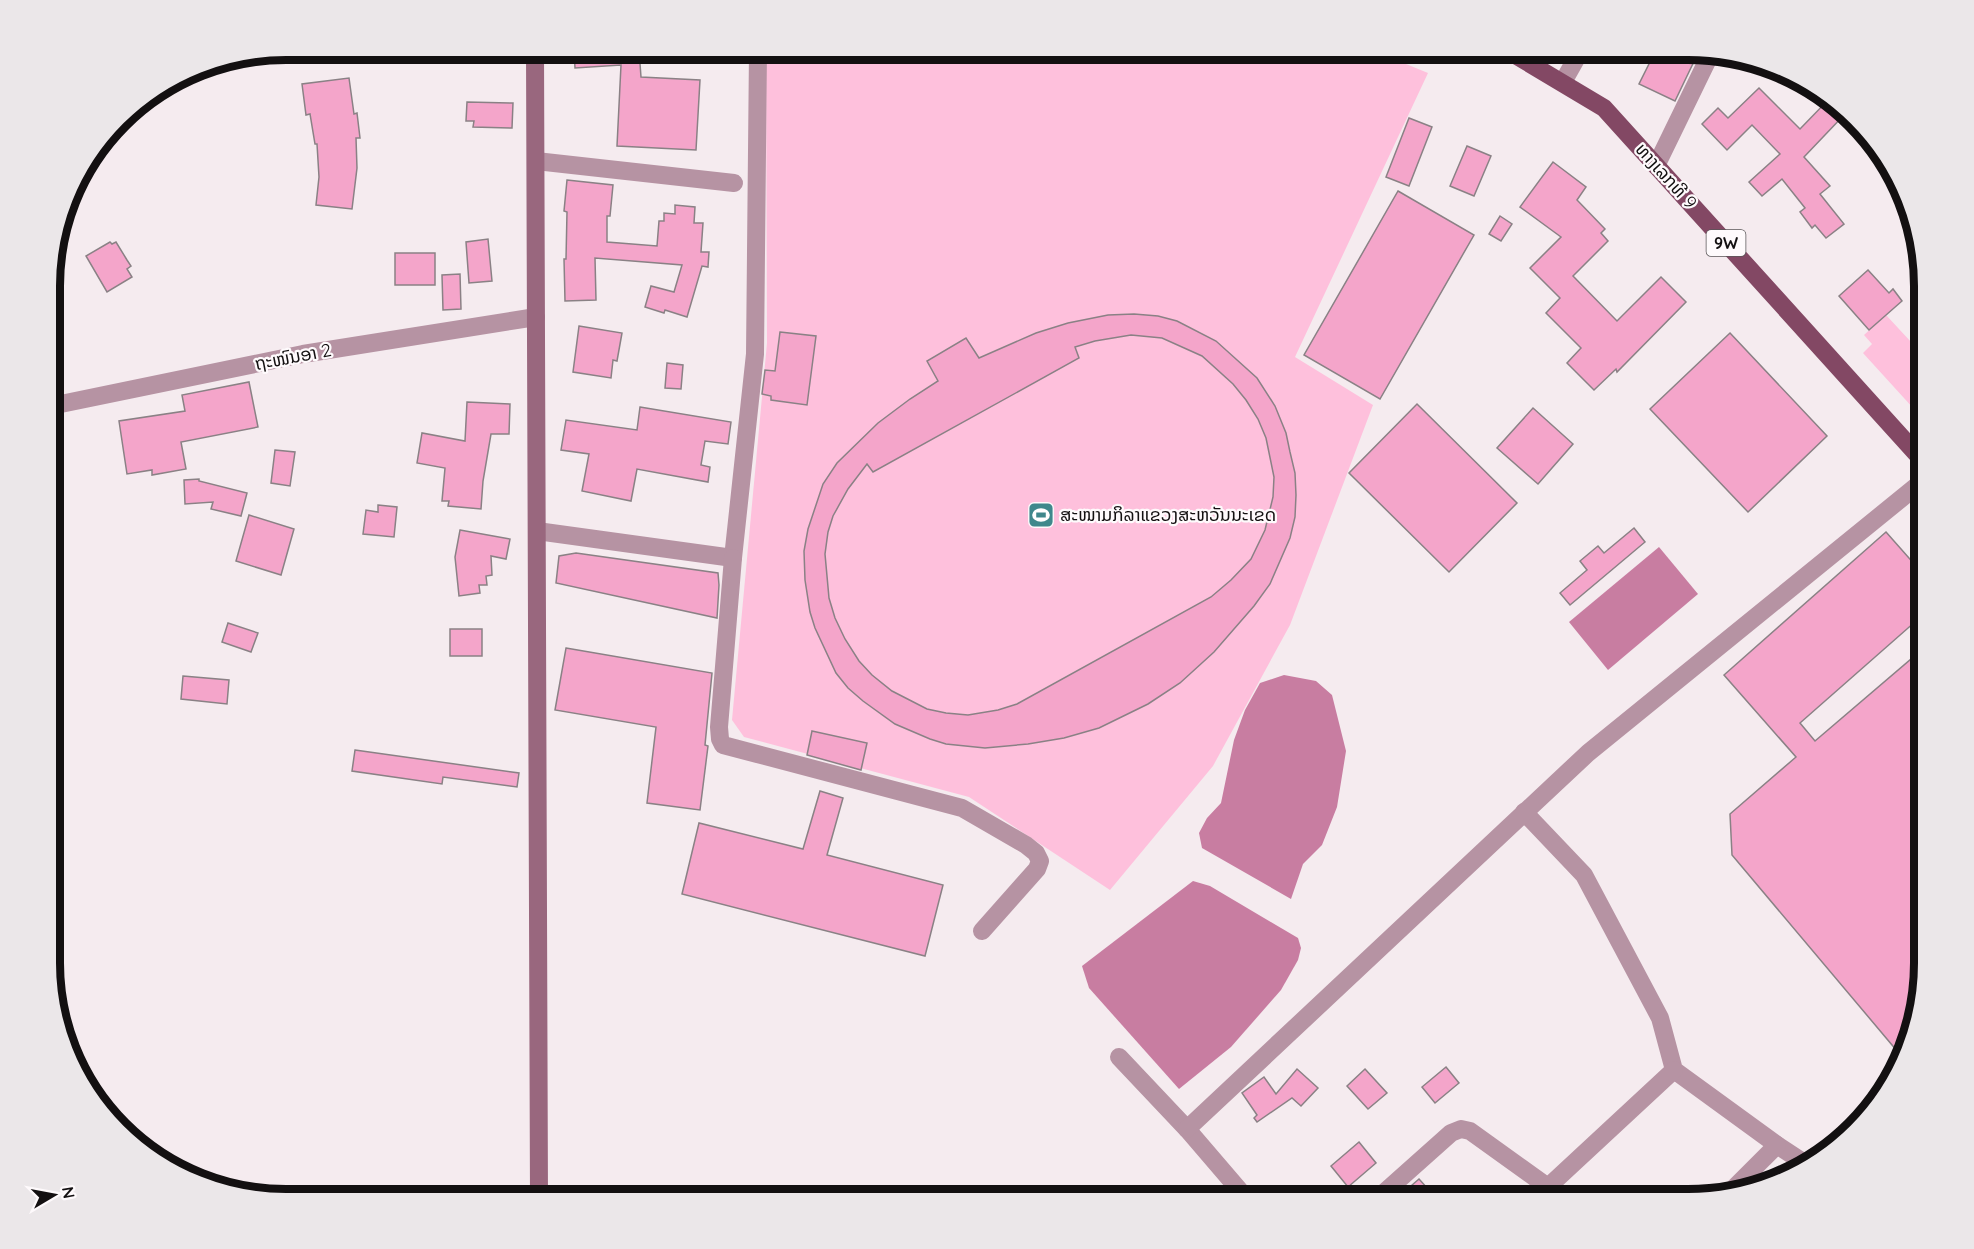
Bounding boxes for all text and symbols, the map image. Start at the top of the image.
street label: ທາງເລກທີ 9 [1631,138,1702,213]
road number: 9W [1706,230,1746,256]
street label: ຖະໜົນອາ 2 [253,338,333,375]
sports icon: ສະໜາມກິລາແຂວງສະຫວັນນະເຂດ [1026,500,1056,530]
place label: ສະໜາມກິລາແຂວງສະຫວັນນະເຂດ [1060,503,1276,526]
north arrow [24,1165,84,1225]
text: N [58,1185,80,1200]

